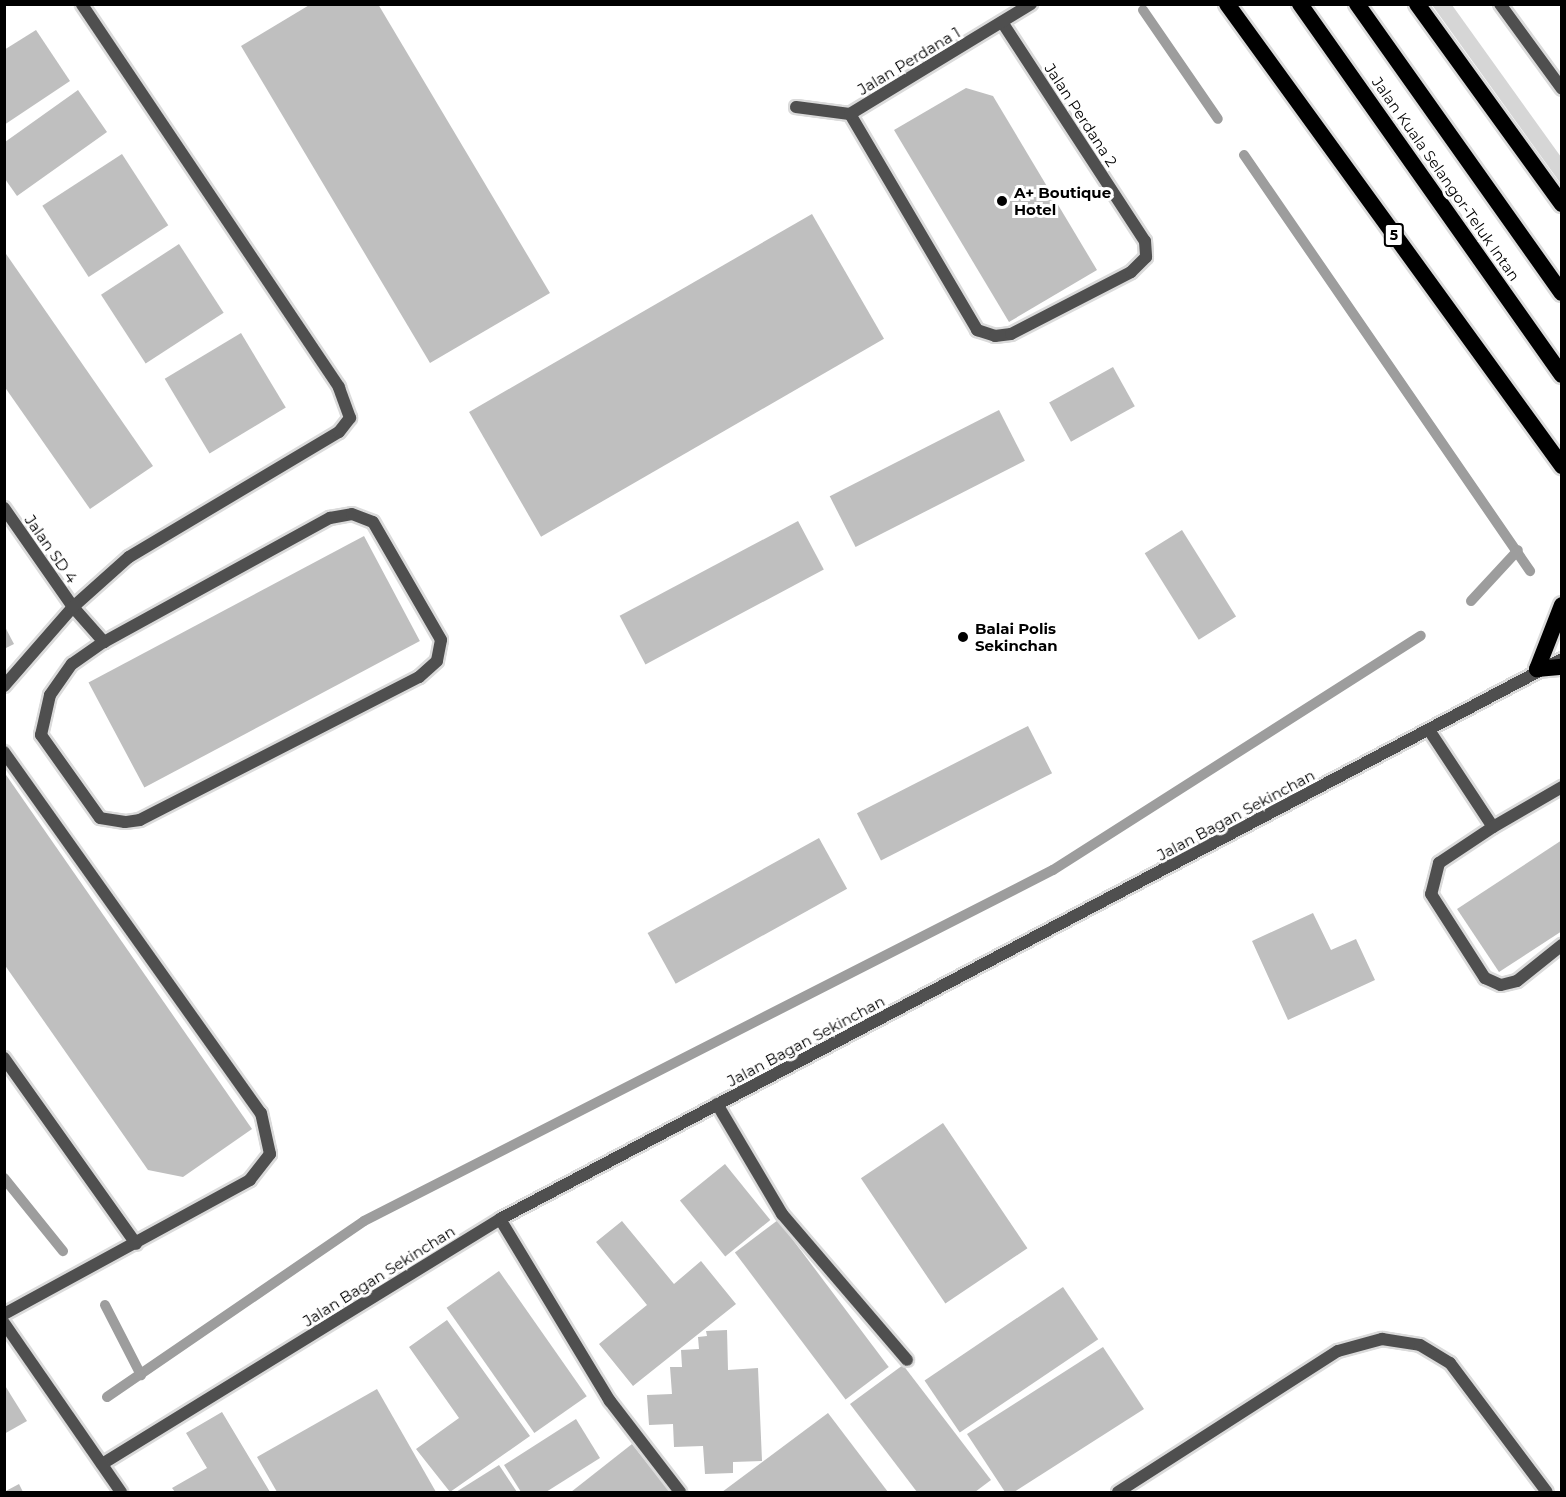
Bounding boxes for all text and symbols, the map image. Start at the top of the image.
street label: Jalan Perdana 1 [855,23,963,99]
street label: Jalan Perdana 2 [1041,60,1121,170]
street label: Jalan Kuala Selangor-Teluk Intan [1368,74,1524,284]
place label: A+ Boutique Hotel [1014,183,1111,218]
marker: A+ Boutique Hotel [995,194,1009,208]
road number: 5 [1384,224,1404,246]
street label: Jalan SD 4 [21,512,81,586]
place label: Balai Polis Sekinchan [975,619,1058,654]
marker: Balai Polis Sekinchan [956,630,970,644]
street label: Jalan Bagan Sekinchan [1154,766,1318,864]
street label: Jalan Bagan Sekinchan [724,992,888,1090]
street label: Jalan Bagan Sekinchan [300,1222,458,1330]

